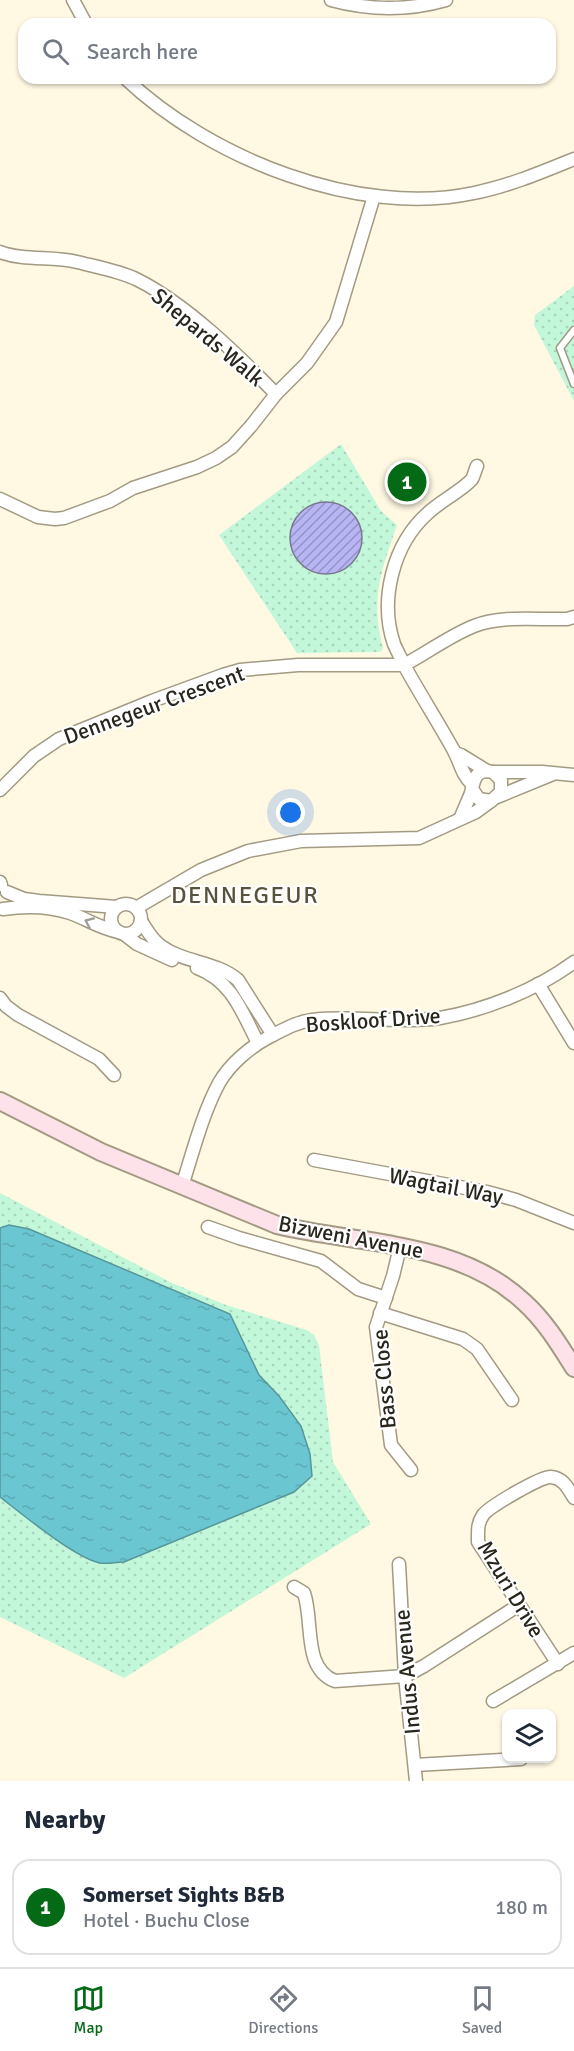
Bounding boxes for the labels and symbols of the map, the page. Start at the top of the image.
street label: Shepards Walk [146,282,270,392]
pin: 1 [388,460,426,504]
street label: Dennegeur Crescent [60,660,248,750]
your location [276,798,305,827]
district label: DENNEGEUR [171,880,319,910]
one-way arrow [84,917,95,929]
street label: Boskloof Drive [304,1002,442,1038]
street label: Wagtail Way [387,1162,506,1210]
street label: Bizweni Avenue [276,1210,426,1264]
street label: Bass Close [366,1328,402,1430]
street label: Mzuri Drive [472,1536,550,1642]
street label: Indus Avenue [388,1608,426,1736]

